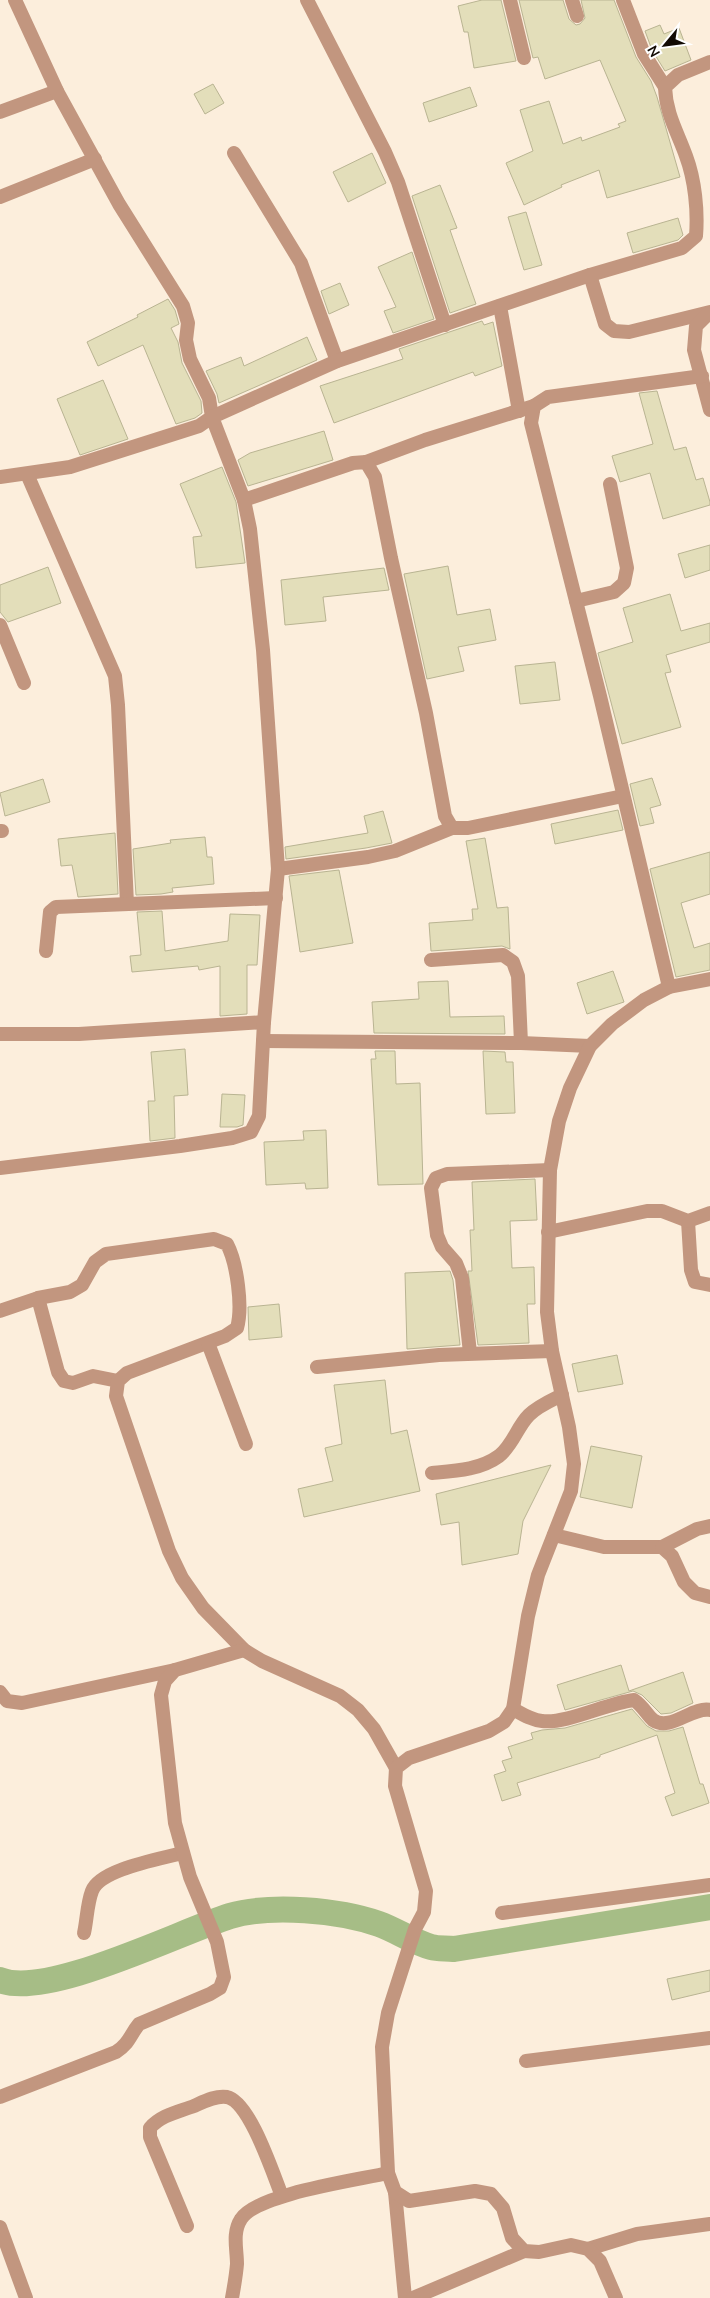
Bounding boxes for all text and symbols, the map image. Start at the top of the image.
north arrow [640,20,690,70]
text: N [643,42,665,60]

